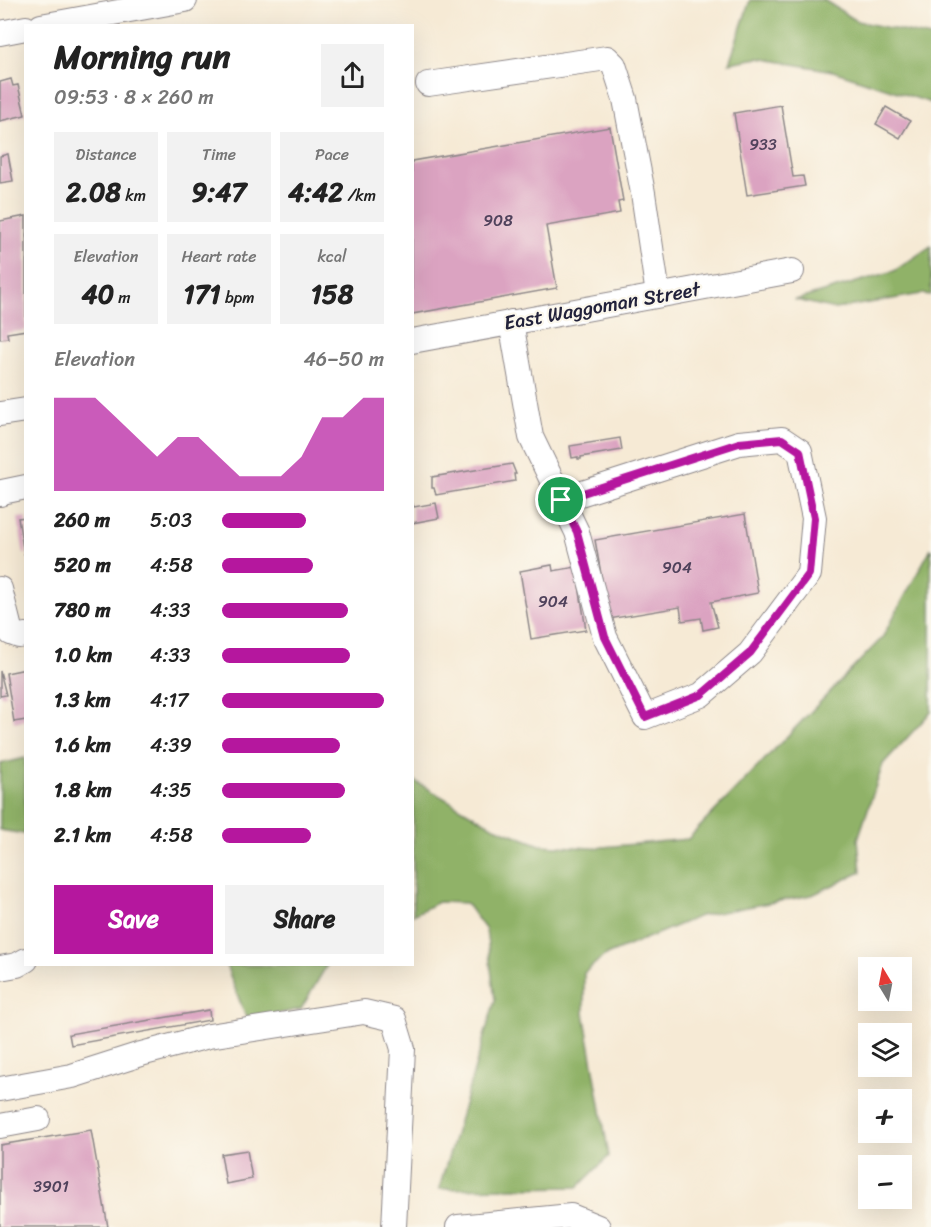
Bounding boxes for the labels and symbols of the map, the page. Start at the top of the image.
house number: 933 [749,130,777,159]
house number: 908 [483,206,513,235]
street label: East Waggoman Street [501,271,704,340]
pin [535,474,586,525]
house number: 904 [662,553,692,582]
house number: 904 [538,587,568,616]
north arrow [858,957,912,1011]
house number: 3901 [33,1172,69,1201]

